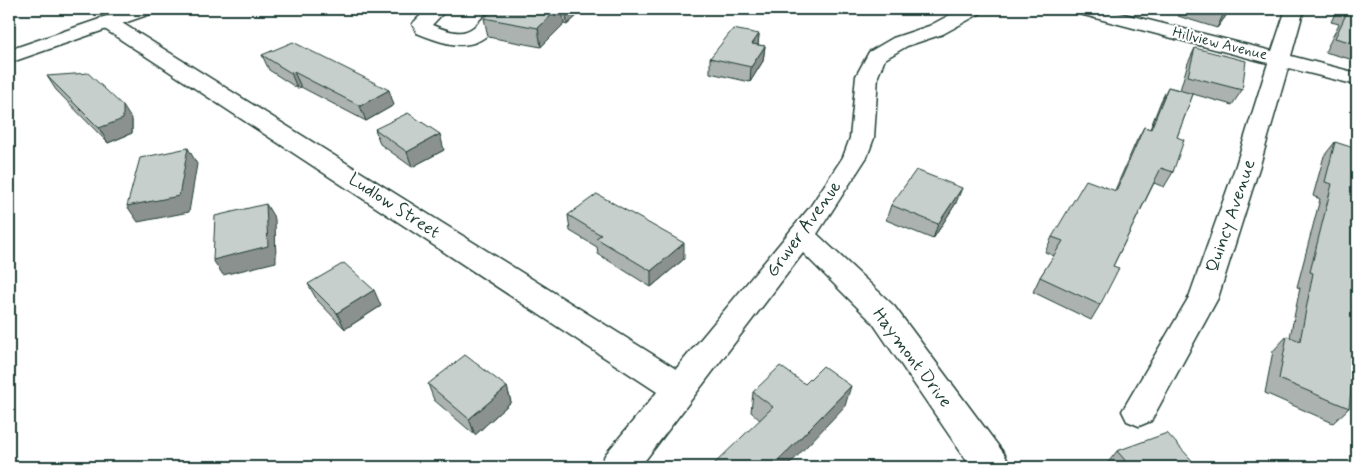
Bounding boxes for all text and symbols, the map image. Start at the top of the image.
street label: Hillview Avenue [1170,23,1270,65]
street label: Quincy Avenue [1200,156,1262,276]
street label: Ludlow Street [344,168,445,245]
street label: Gruver Avenue [761,176,847,282]
street label: Haymont Drive [867,303,957,413]

